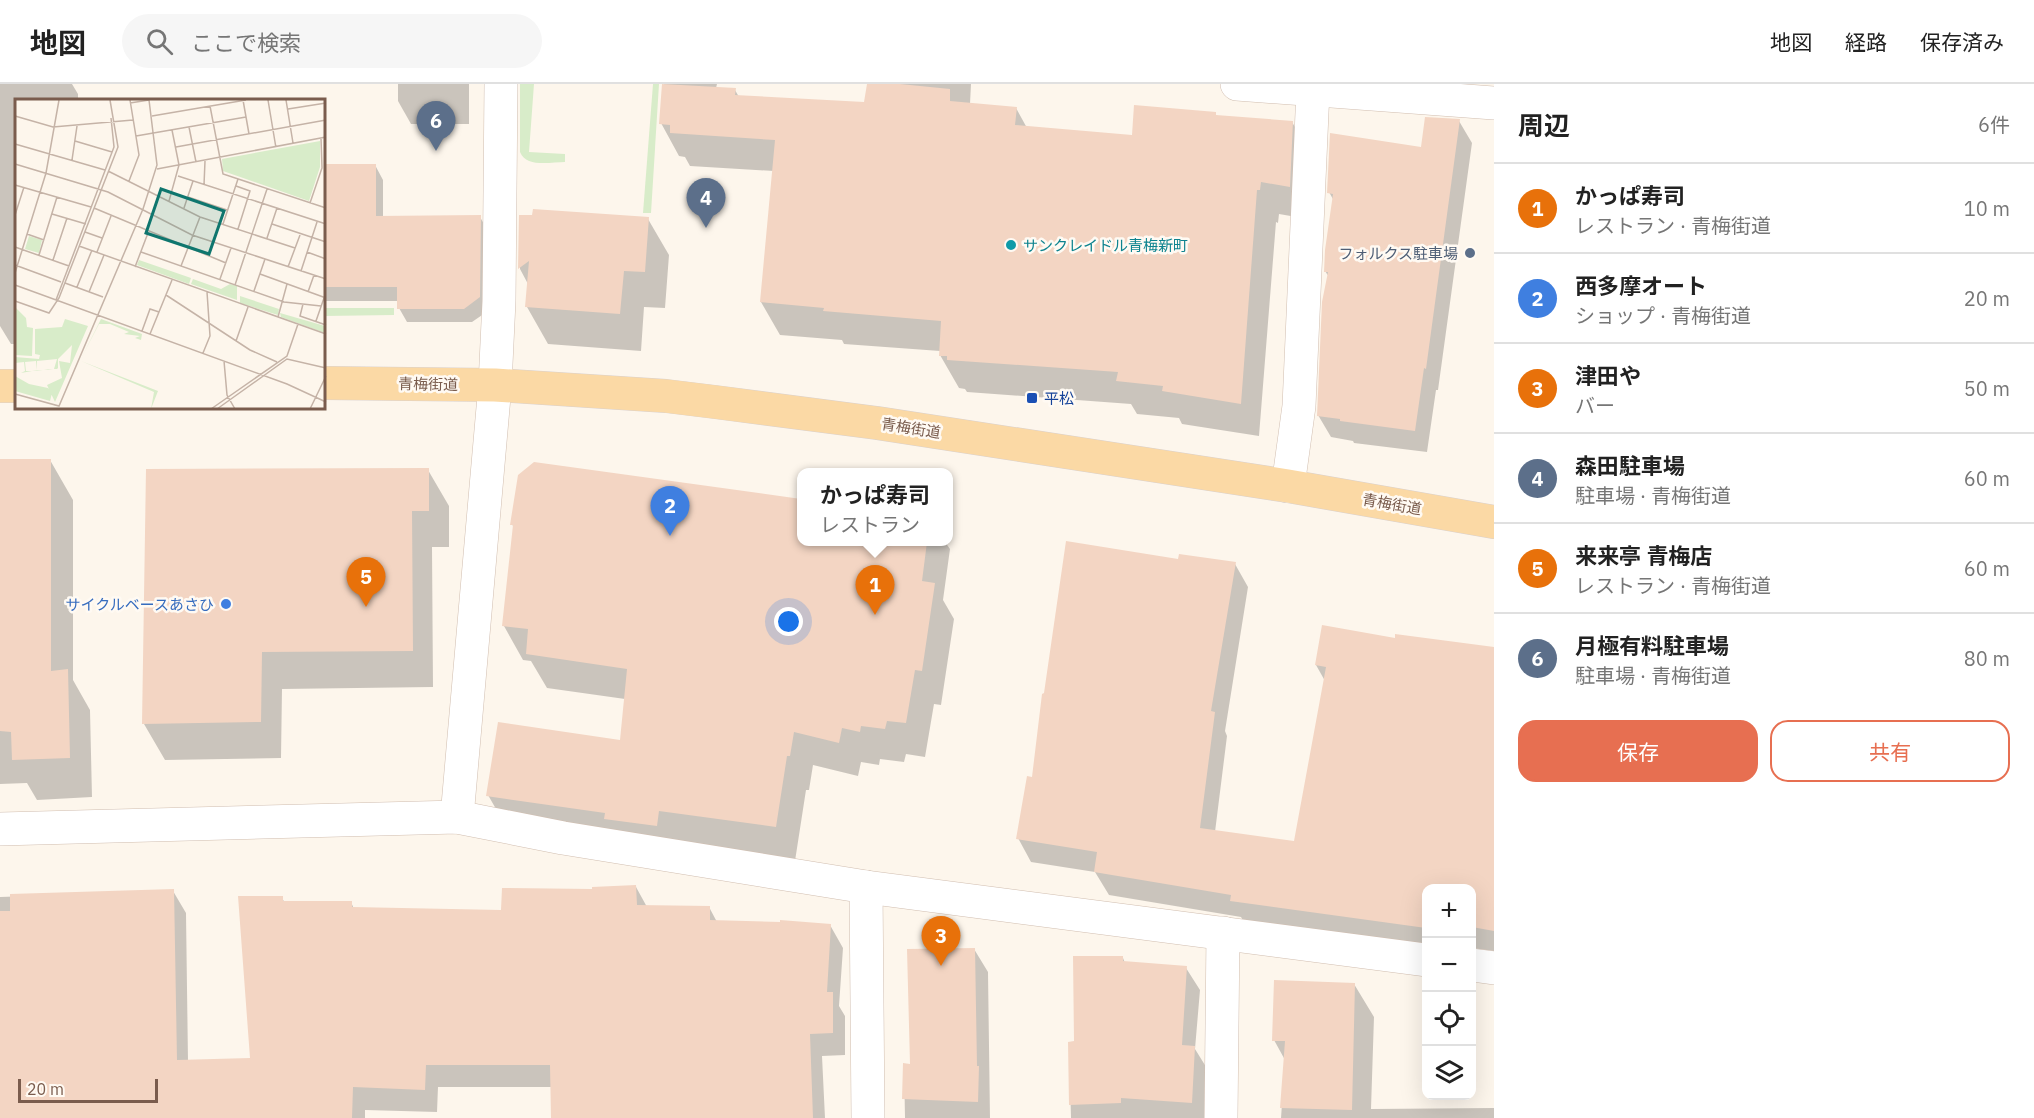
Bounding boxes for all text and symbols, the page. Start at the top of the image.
search box [122,14,542,68]
text: 地図 [30,24,86,61]
icon: search [143,25,176,58]
text: ここで検索 [191,28,301,57]
text: 地図 [1770,28,1812,56]
text: 経路 [1845,28,1887,56]
text: 保存済み [1920,28,2004,56]
inset map [15,99,326,410]
pin: 6 [416,101,456,151]
text: 周辺 [1518,108,1570,142]
text: 6件 [1978,111,2010,138]
pin: 4 [686,178,726,228]
text: かっぱ寿司 [1575,181,1685,210]
text: 1 [1532,195,1544,222]
text: 10 m [1964,195,2010,222]
text: レストラン · 青梅街道 [1575,212,1771,239]
place label: サンクレイドル青梅新町 [1023,236,1188,255]
marker: サンクレイドル青梅新町 [1004,238,1018,252]
place label: フォルクス駐車場 [1338,244,1458,263]
marker: フォルクス駐車場 [1463,246,1477,260]
text: 西多摩オート [1575,271,1707,300]
text: 2 [1532,285,1544,312]
text: 20 m [1964,285,2010,312]
text: ショップ · 青梅街道 [1575,302,1751,329]
text: 津田や [1575,361,1641,390]
street label: 青梅街道 [398,374,458,394]
text: 3 [1532,375,1544,402]
text: 50 m [1964,375,2010,402]
place label: 平松 [1044,389,1074,408]
marker: 平松 [1025,391,1039,405]
text: バー [1575,392,1615,419]
street label: 青梅街道 [880,414,942,442]
text: 森田駐車場 [1575,451,1685,480]
text: 4 [1532,465,1544,492]
text: 60 m [1964,465,2010,492]
popup [797,468,953,546]
text: かっぱ寿司 [820,480,930,509]
text: 駐車場 · 青梅街道 [1575,482,1731,509]
pin: 2 [650,486,690,536]
street label: 青梅街道 [1361,489,1423,519]
text: レストラン [820,511,920,538]
text: 来来亭 青梅店 [1575,541,1712,570]
text: 5 [1532,555,1544,582]
text: 60 m [1964,555,2010,582]
pin: 5 [346,558,386,607]
pin: 1 [856,566,894,615]
text: レストラン · 青梅街道 [1575,572,1771,599]
place label: サイクルベースあさひ [65,595,214,614]
marker: サイクルベースあさひ [219,597,233,611]
your location [774,607,803,636]
text: 月極有料駐車場 [1575,631,1729,660]
text: 6 [1532,645,1544,672]
text: 80 m [1964,645,2010,672]
text: 駐車場 · 青梅街道 [1575,662,1731,689]
button: 保存 [1518,720,1758,782]
button: 共有 [1770,720,2010,782]
map controls [1422,884,1476,1100]
button: + [1422,884,1476,938]
pin: 3 [922,916,960,966]
button: − [1422,938,1476,992]
button: locate [1422,992,1476,1046]
button: layers [1422,1046,1476,1100]
scale bar [18,1076,158,1104]
text: 20 m [27,1079,64,1099]

